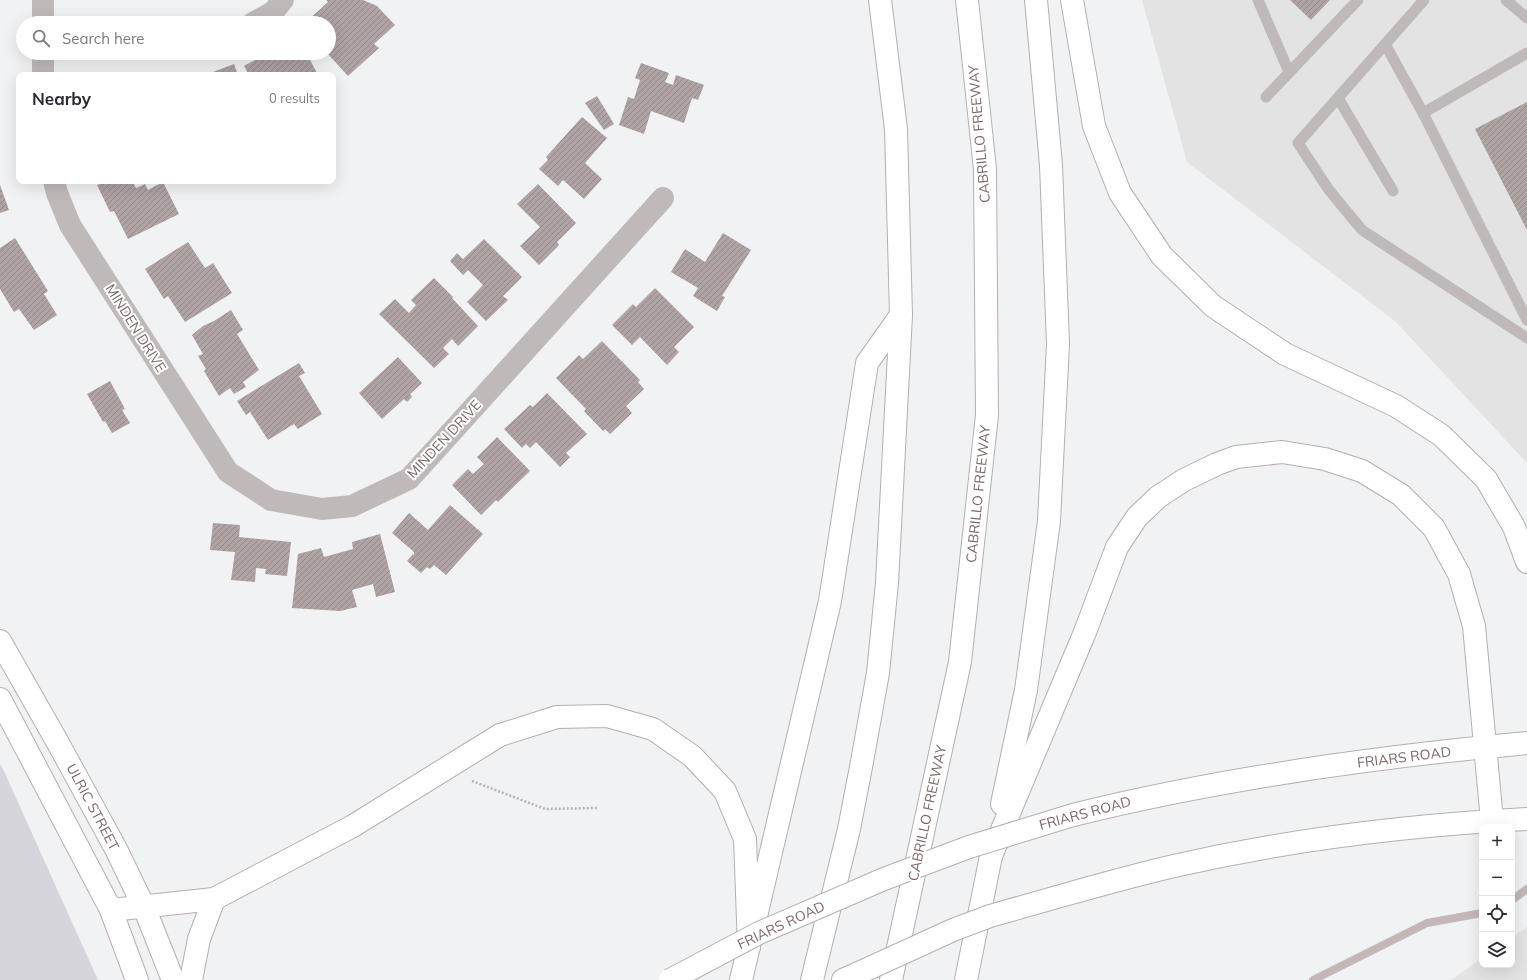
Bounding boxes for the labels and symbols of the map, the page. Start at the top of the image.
street label: CABRILLO FREEWAY [964,64,994,204]
street label: MINDEN DRIVE [102,281,170,375]
street label: MINDEN DRIVE [403,396,485,482]
street label: CABRILLO FREEWAY [962,424,994,564]
street label: FRIARS ROAD [1356,742,1452,772]
street label: CABRILLO FREEWAY [904,743,950,883]
street label: ULRIC STREET [63,760,124,854]
street label: FRIARS ROAD [1037,792,1133,834]
street label: FRIARS ROAD [734,897,828,953]

